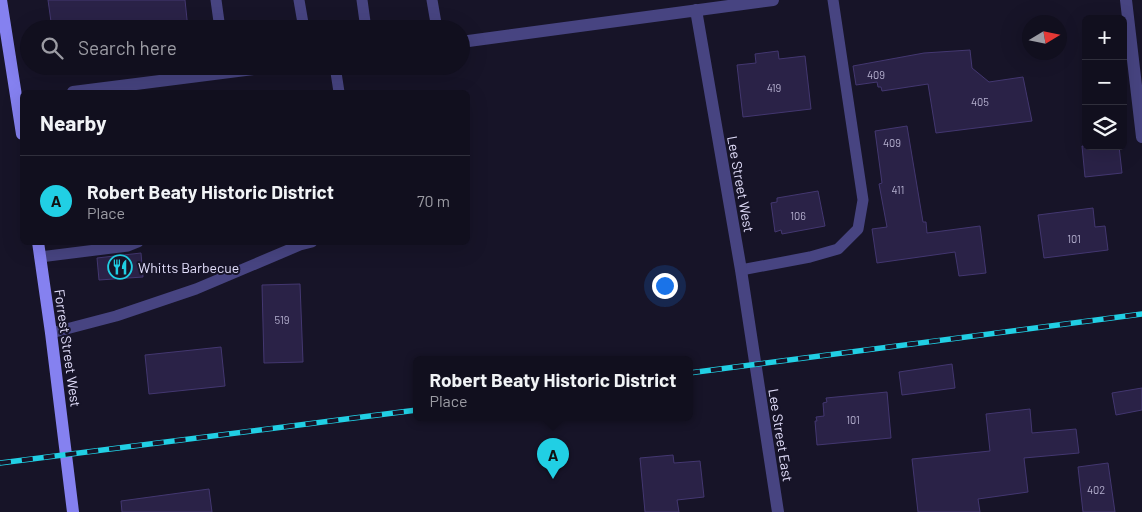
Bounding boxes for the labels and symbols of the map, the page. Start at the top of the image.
north arrow [1022,15,1067,60]
house number: 409 [867,68,885,81]
house number: 419 [767,81,782,94]
house number: 405 [971,95,989,108]
street label: Lee Street West [724,135,758,233]
house number: 409 [883,136,901,149]
house number: 411 [892,183,904,196]
house number: 106 [790,209,806,222]
house number: 101 [1067,232,1081,245]
restaurant icon: Whitts Barbecue [107,254,133,280]
place label: Whitts Barbecue [138,259,239,276]
your location [652,273,678,299]
street label: Forrest Street West [51,288,85,408]
house number: 519 [275,313,290,326]
street label: Lee Street East [765,387,797,483]
house number: 101 [846,413,860,426]
pin: A [537,438,569,479]
house number: 402 [1087,483,1105,496]

